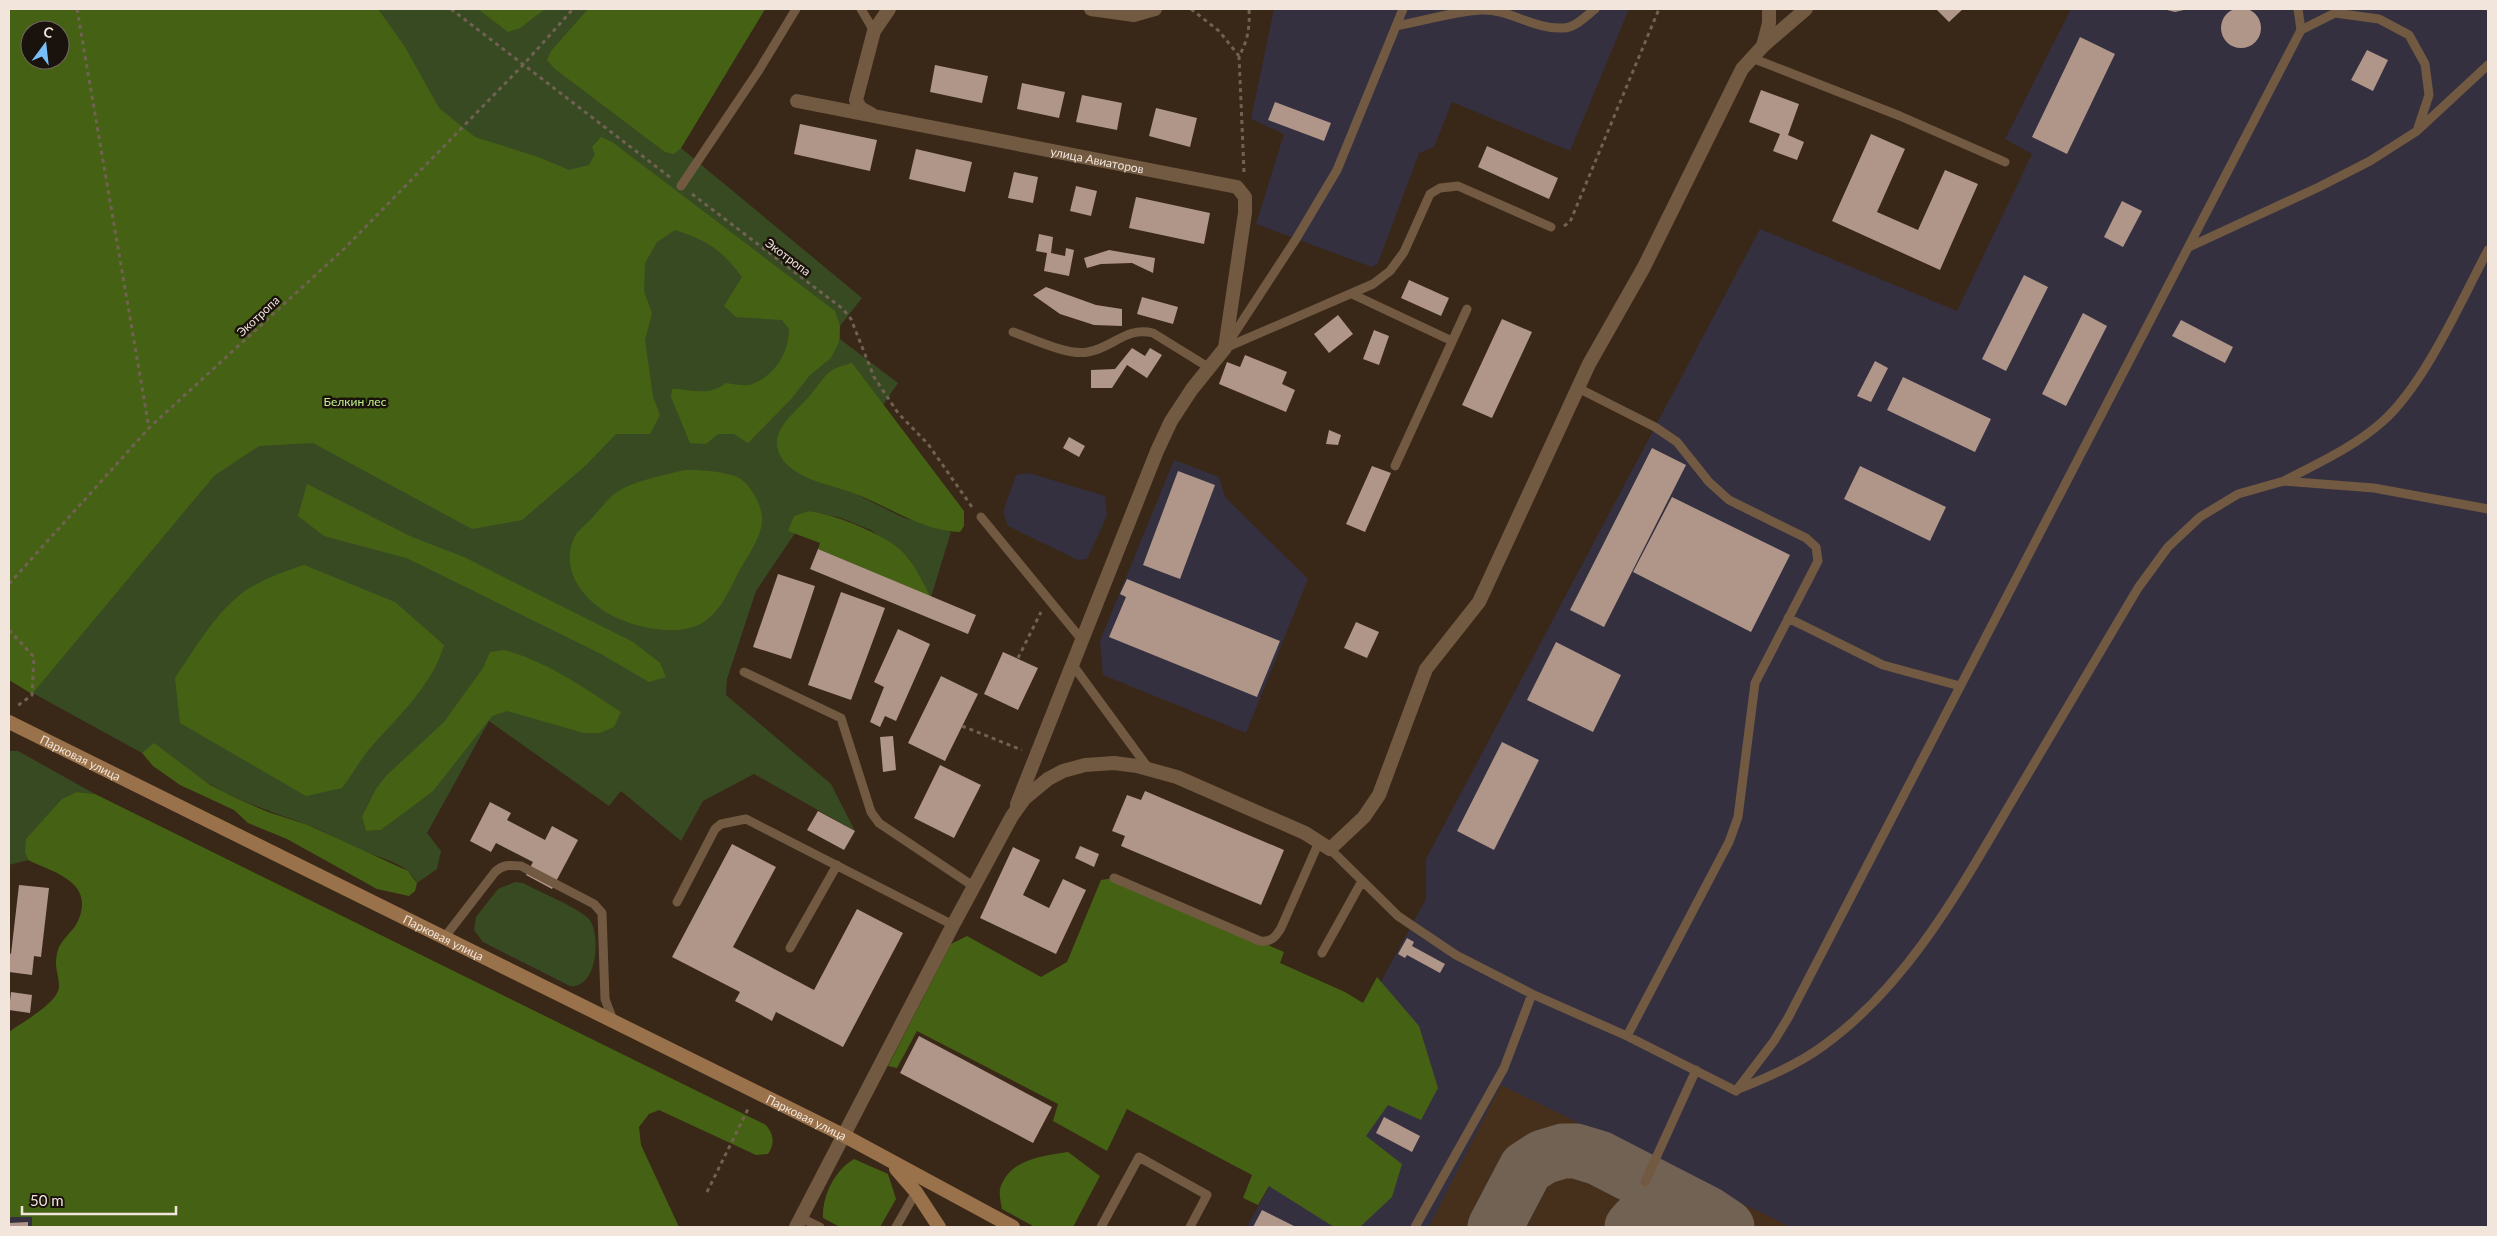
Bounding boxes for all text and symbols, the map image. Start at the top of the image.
north arrow [20,20,70,70]
text: С [42,23,56,42]
street label: улица Авиаторов [1049,143,1145,176]
street label: Экотропа [762,235,814,279]
street label: Экотропа [234,292,282,339]
park label: Белкин лес [324,394,387,409]
street label: Парковая улица [38,731,123,784]
street label: Парковая улица [401,911,486,963]
street label: Парковая улица [764,1091,849,1143]
scale bar [22,1184,176,1216]
text: 50 m [30,1191,64,1209]

